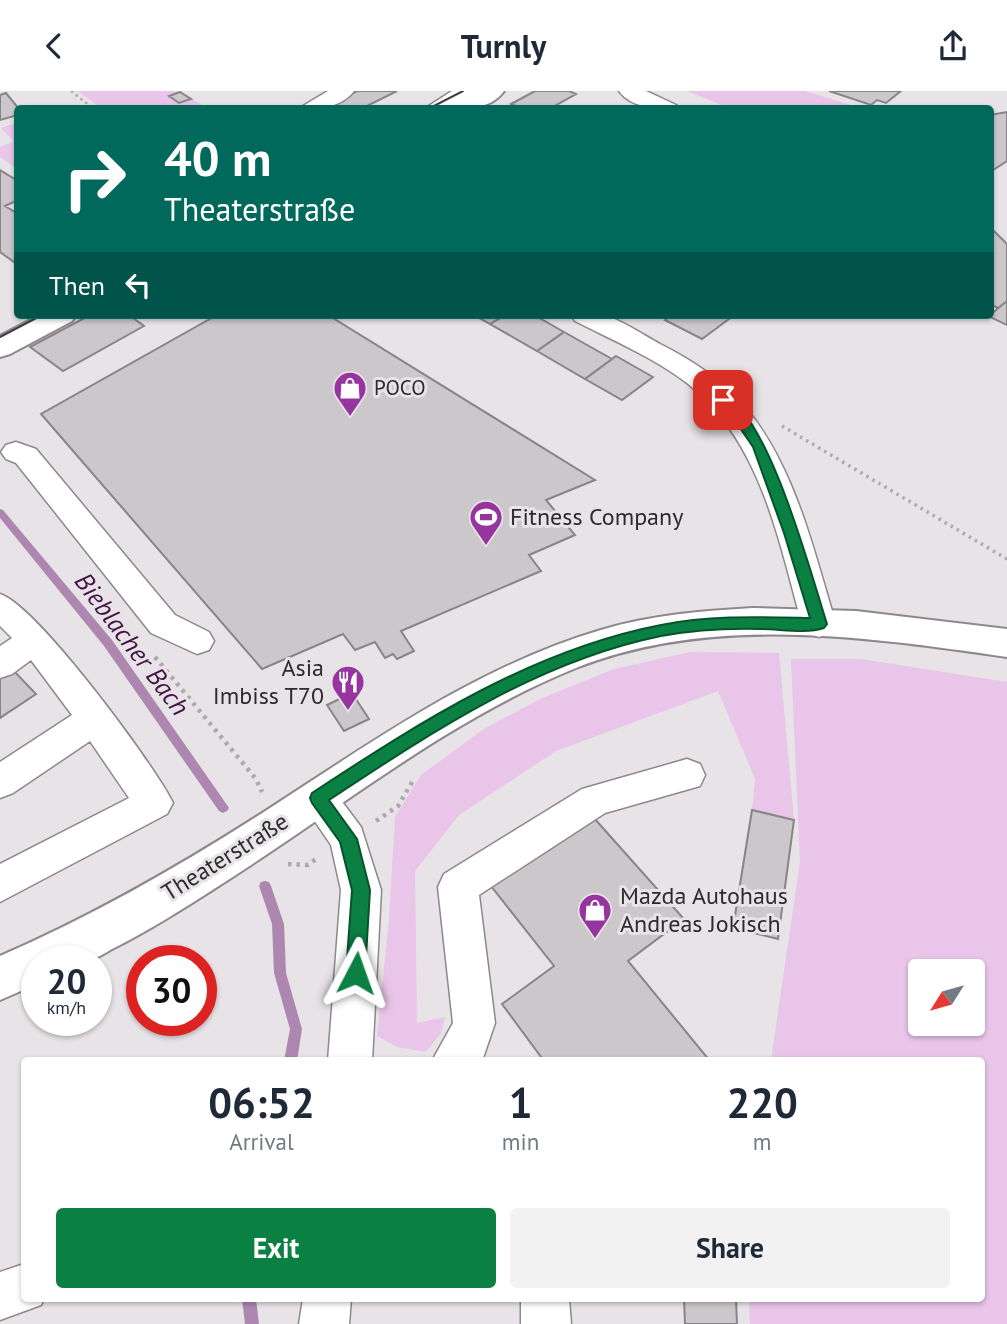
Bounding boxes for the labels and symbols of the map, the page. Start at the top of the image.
shop icon: POCO [331,369,369,418]
pin [693,370,753,430]
place label: POCO [374,374,426,401]
sports icon: Fitness Company [467,498,505,547]
place label: Fitness Company [510,501,683,532]
water label: Bieblacher Bach [68,566,197,722]
place label: Asia Imbiss T70 [213,652,324,711]
restaurant icon: Asia Imbiss T70 [329,663,367,712]
street label: Theaterstraße [156,805,294,908]
place label: Mazda Autohaus Andreas Jokisch [620,880,788,939]
shop icon: Mazda Autohaus Andreas Jokisch [576,891,614,940]
position arrow [319,936,393,1010]
speed limit sign: 30 [126,945,217,1036]
north arrow [908,959,985,1036]

